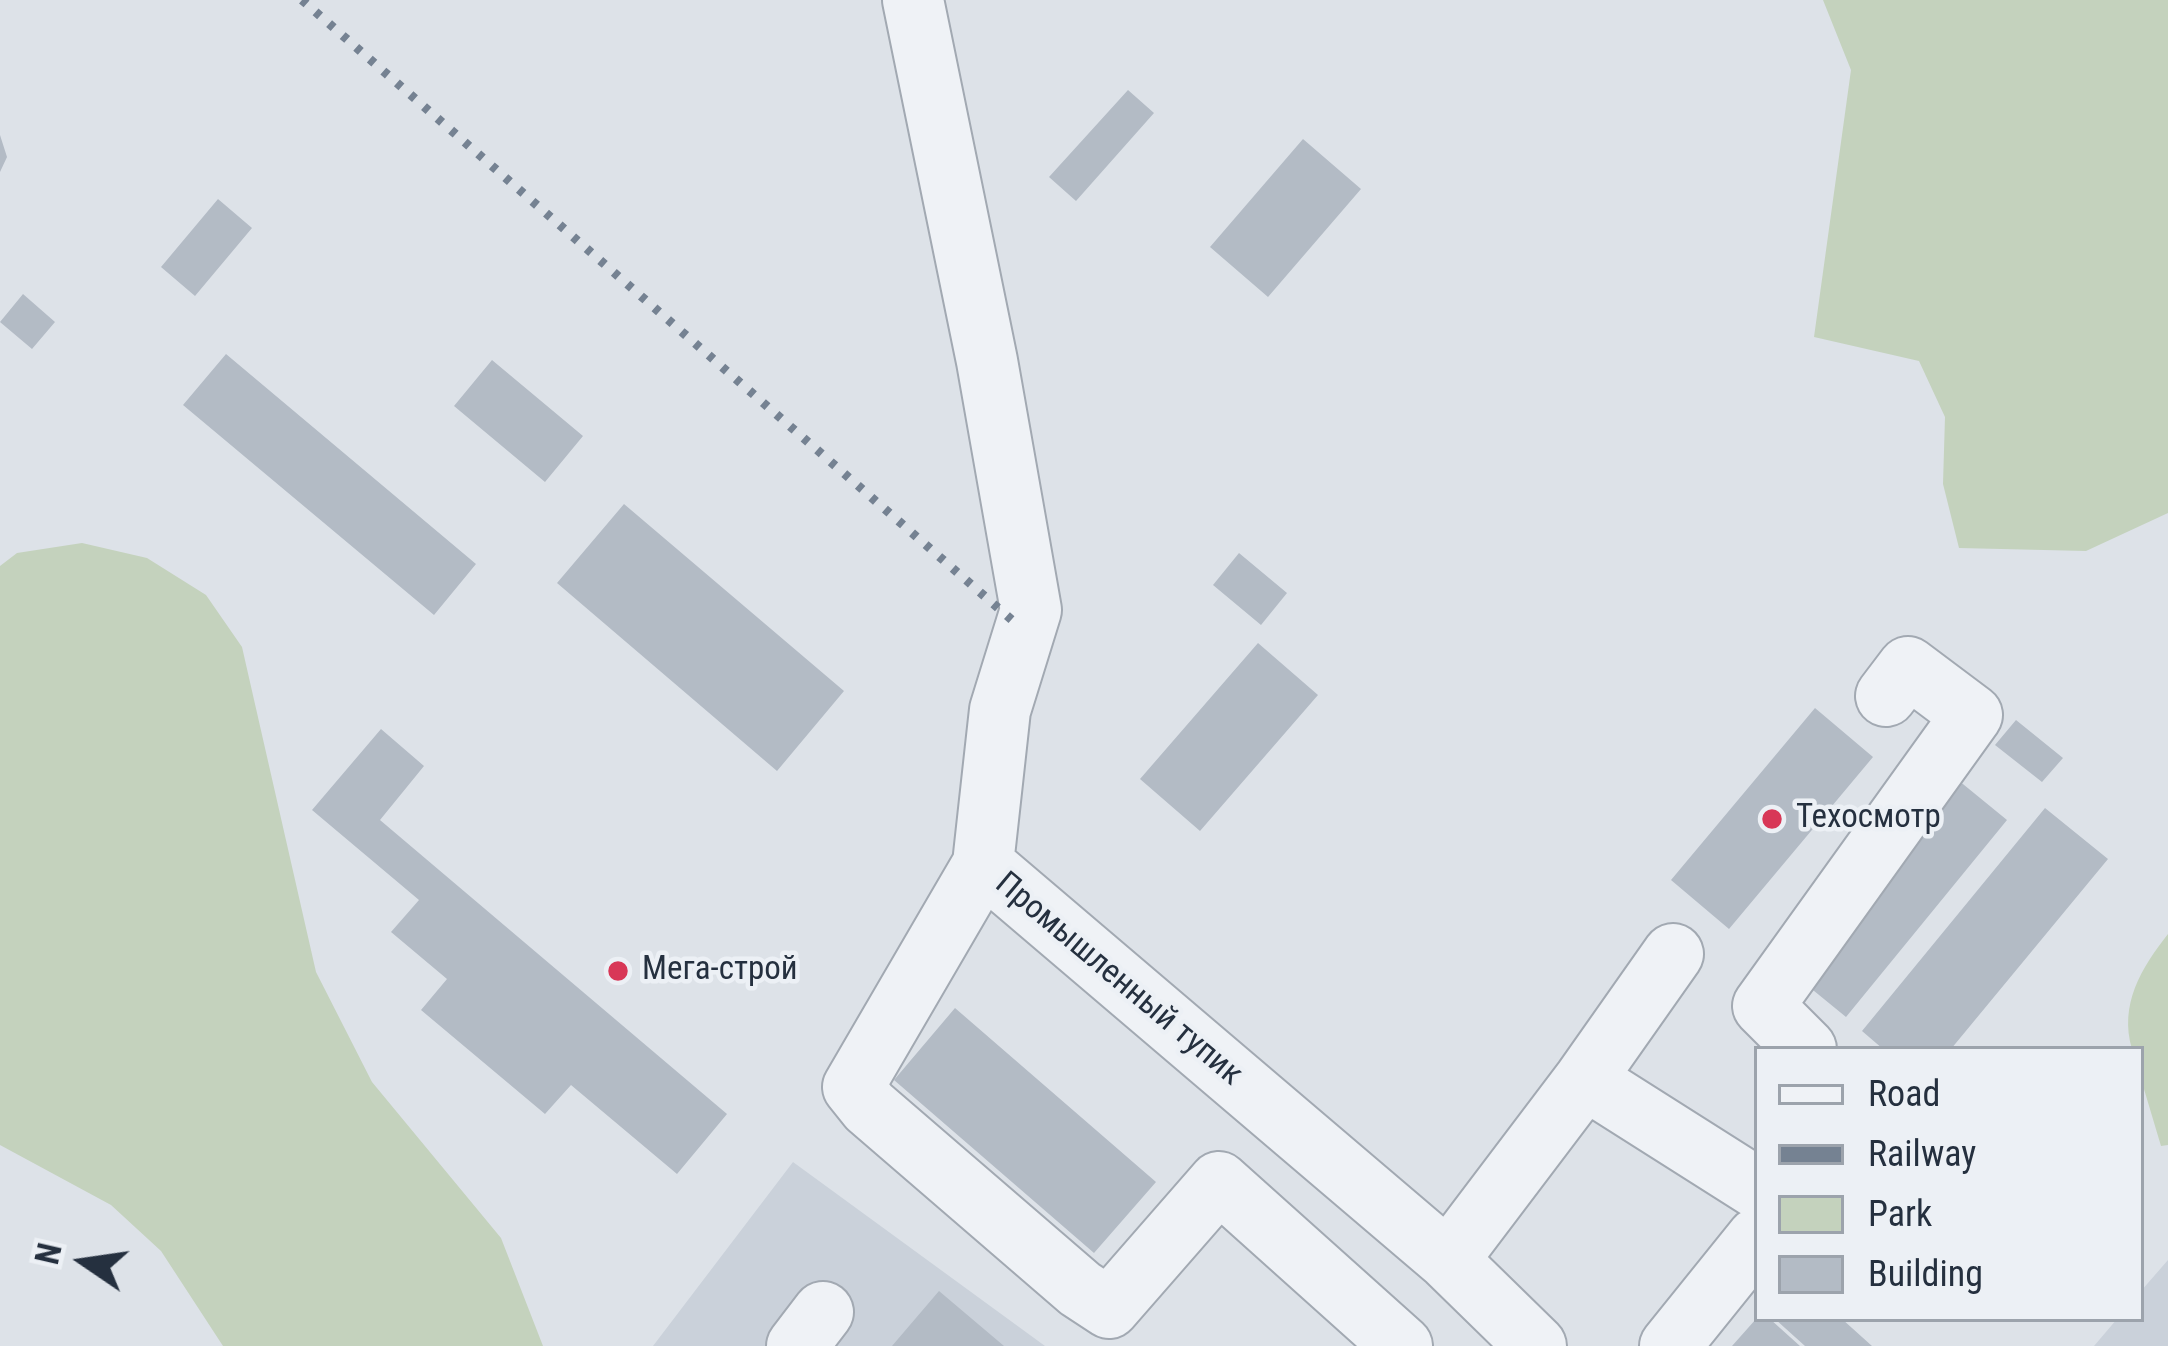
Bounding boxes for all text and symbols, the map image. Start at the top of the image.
place label: Техосмотр [1796,799,1941,839]
marker: Техосмотр [1759,806,1785,832]
street label: Промышленный тупик [986,865,1250,1095]
place label: Мега-строй [642,951,798,991]
marker: Мега-строй [605,958,631,984]
legend [1754,1046,2144,1322]
text: Road [1868,1073,1940,1115]
text: Railway [1868,1133,1976,1175]
text: Park [1868,1193,1932,1235]
north arrow [24,1202,144,1322]
text: N [27,1240,70,1268]
text: Building [1868,1253,1983,1295]

